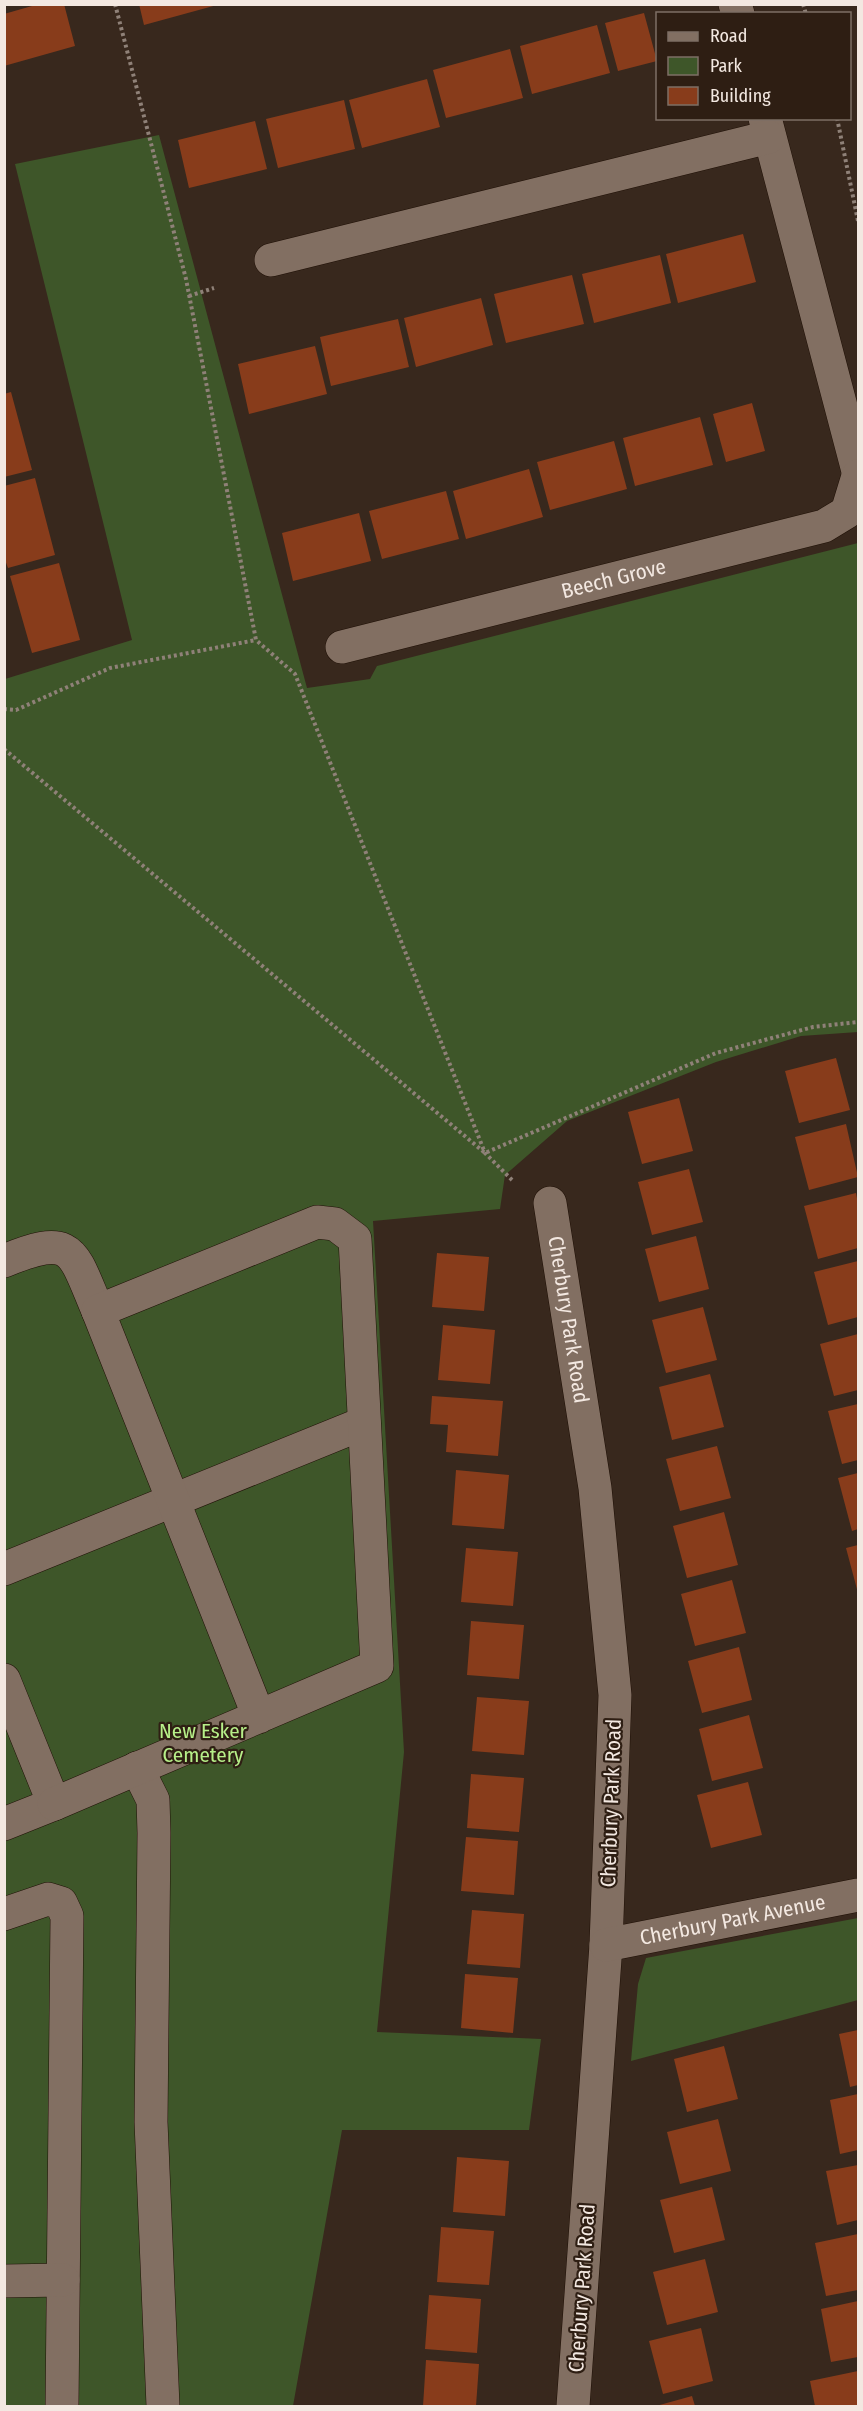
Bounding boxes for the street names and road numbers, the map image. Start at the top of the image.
street label: Beech Grove [559,553,668,604]
street label: Cherbury Park Road [542,1234,594,1405]
street label: Cherbury Park Road [595,1718,627,1888]
street label: Cherbury Park Avenue [638,1889,828,1951]
street label: Cherbury Park Road [563,2203,601,2373]

